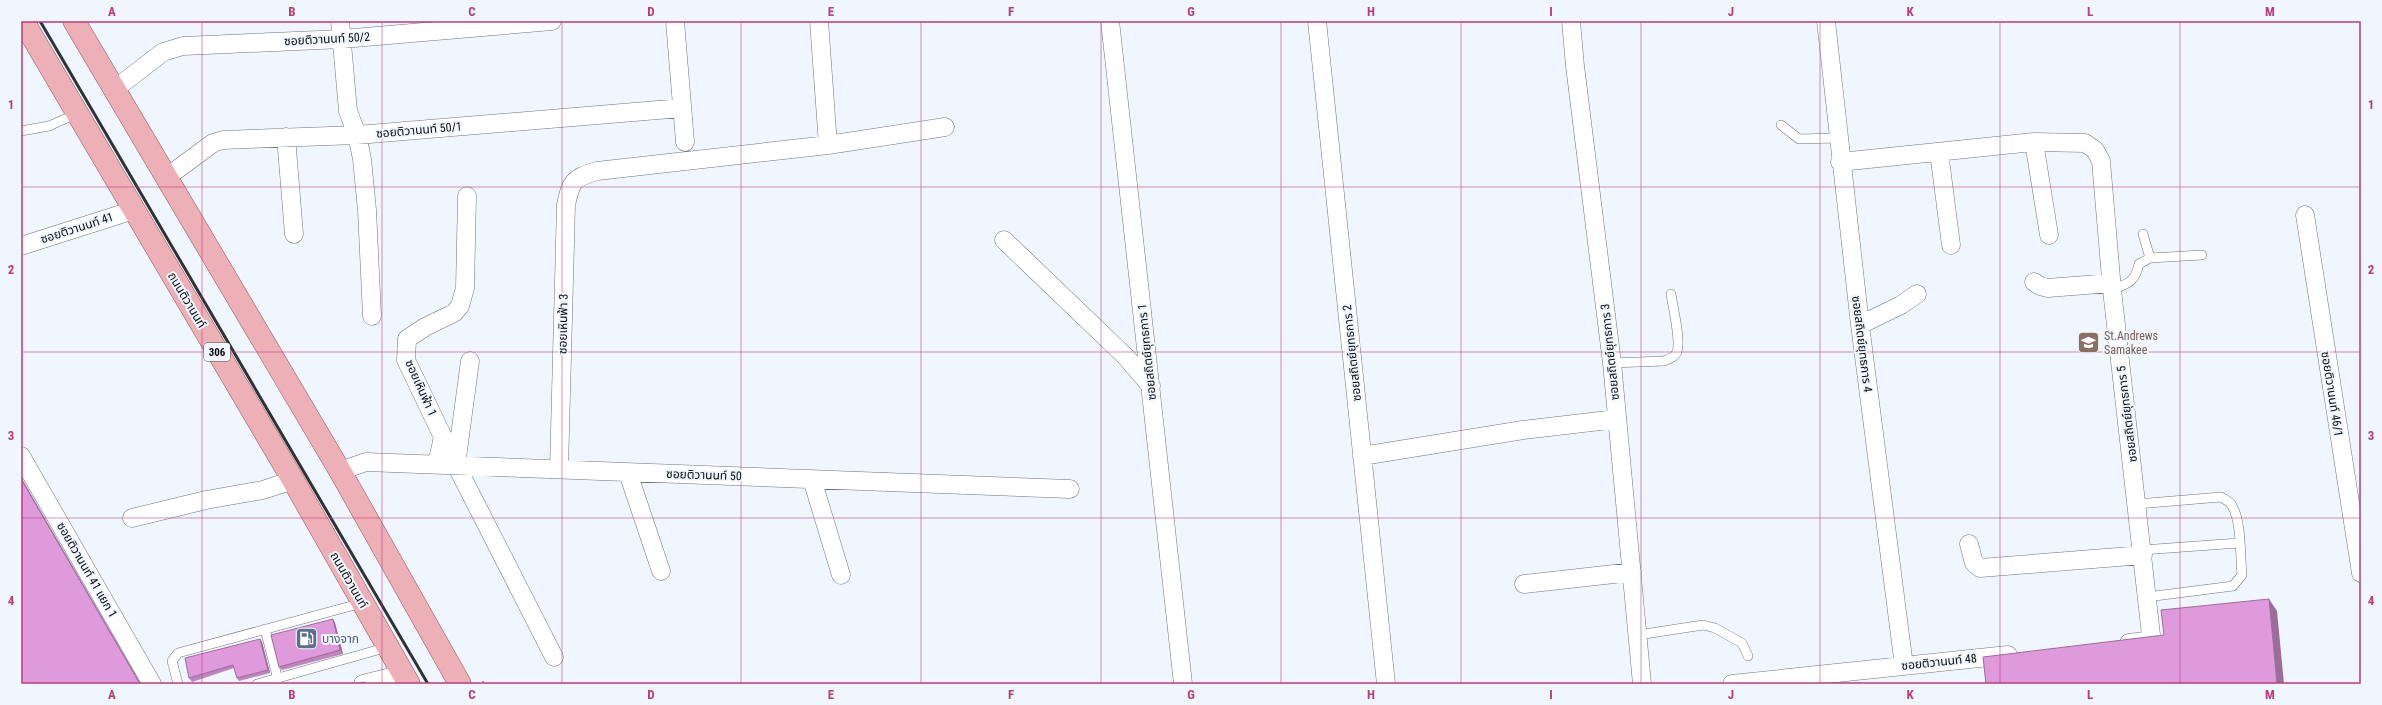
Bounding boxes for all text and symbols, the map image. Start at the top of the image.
text: A [108,4,116,19]
text: B [288,4,296,19]
text: C [468,4,476,19]
text: D [647,4,655,19]
text: E [828,4,835,19]
text: F [1008,4,1014,19]
text: G [1187,4,1195,19]
text: H [1367,4,1375,19]
text: I [1549,4,1553,19]
text: J [1728,4,1734,19]
text: K [1906,4,1914,19]
text: L [2087,4,2093,19]
text: M [2265,4,2275,19]
street label: ซอยติวานนท์ 50/2 [284,30,370,48]
text: 1 [8,97,14,112]
text: 1 [2368,97,2374,112]
street label: ซอยติวานนท์ 50/1 [375,119,463,141]
street label: ซอยติวานนท์ 41 [39,210,115,246]
text: 2 [8,262,15,277]
text: 2 [2368,262,2375,277]
street label: ถนนติวานนท์ [165,270,209,330]
street label: ซอยเหินฟ้า 3 [555,294,571,354]
street label: ซอยสถิตย์ยุทธการ 4 [1849,295,1875,393]
street label: ซอยสถิตย์ยุทธการ 1 [1135,303,1159,401]
street label: ซอยสถิตย์ยุทธการ 3 [1598,303,1622,401]
street label: ซอยสถิตย์ยุทธการ 2 [1340,304,1364,402]
place label: St.Andrews Samakee [2104,329,2158,357]
school or university icon: St.Andrews Samakee [2075,330,2101,356]
road number: 306 [204,343,230,361]
street label: ซอยติวานนท์ 46/1 [2318,350,2346,438]
street label: ซอยเหินฟ้า 1 [402,358,440,418]
street label: ซอยสถิตย์ยุทธการ 5 [2114,365,2140,463]
text: 3 [8,428,14,443]
text: 3 [2368,428,2374,443]
street label: ซอยติวานนท์ 50 [666,467,742,483]
street label: ซอยติวานนท์ 41 แยก 1 [54,520,120,620]
street label: ถนนติวานนท์ [327,549,371,611]
text: 4 [8,593,15,608]
text: 4 [2368,593,2375,608]
fuel station icon: บางจาก [293,626,319,652]
place label: บางจาก [322,632,359,646]
street label: ซอยติวานนท์ 48 [1901,651,1977,673]
text: A [108,687,116,702]
text: B [288,687,296,702]
text: C [468,687,476,702]
text: D [647,687,655,702]
text: E [828,687,835,702]
text: F [1008,687,1014,702]
text: G [1187,687,1195,702]
text: H [1367,687,1375,702]
text: I [1549,687,1553,702]
text: J [1728,687,1734,702]
text: K [1906,687,1914,702]
text: L [2087,687,2093,702]
text: M [2265,687,2275,702]

